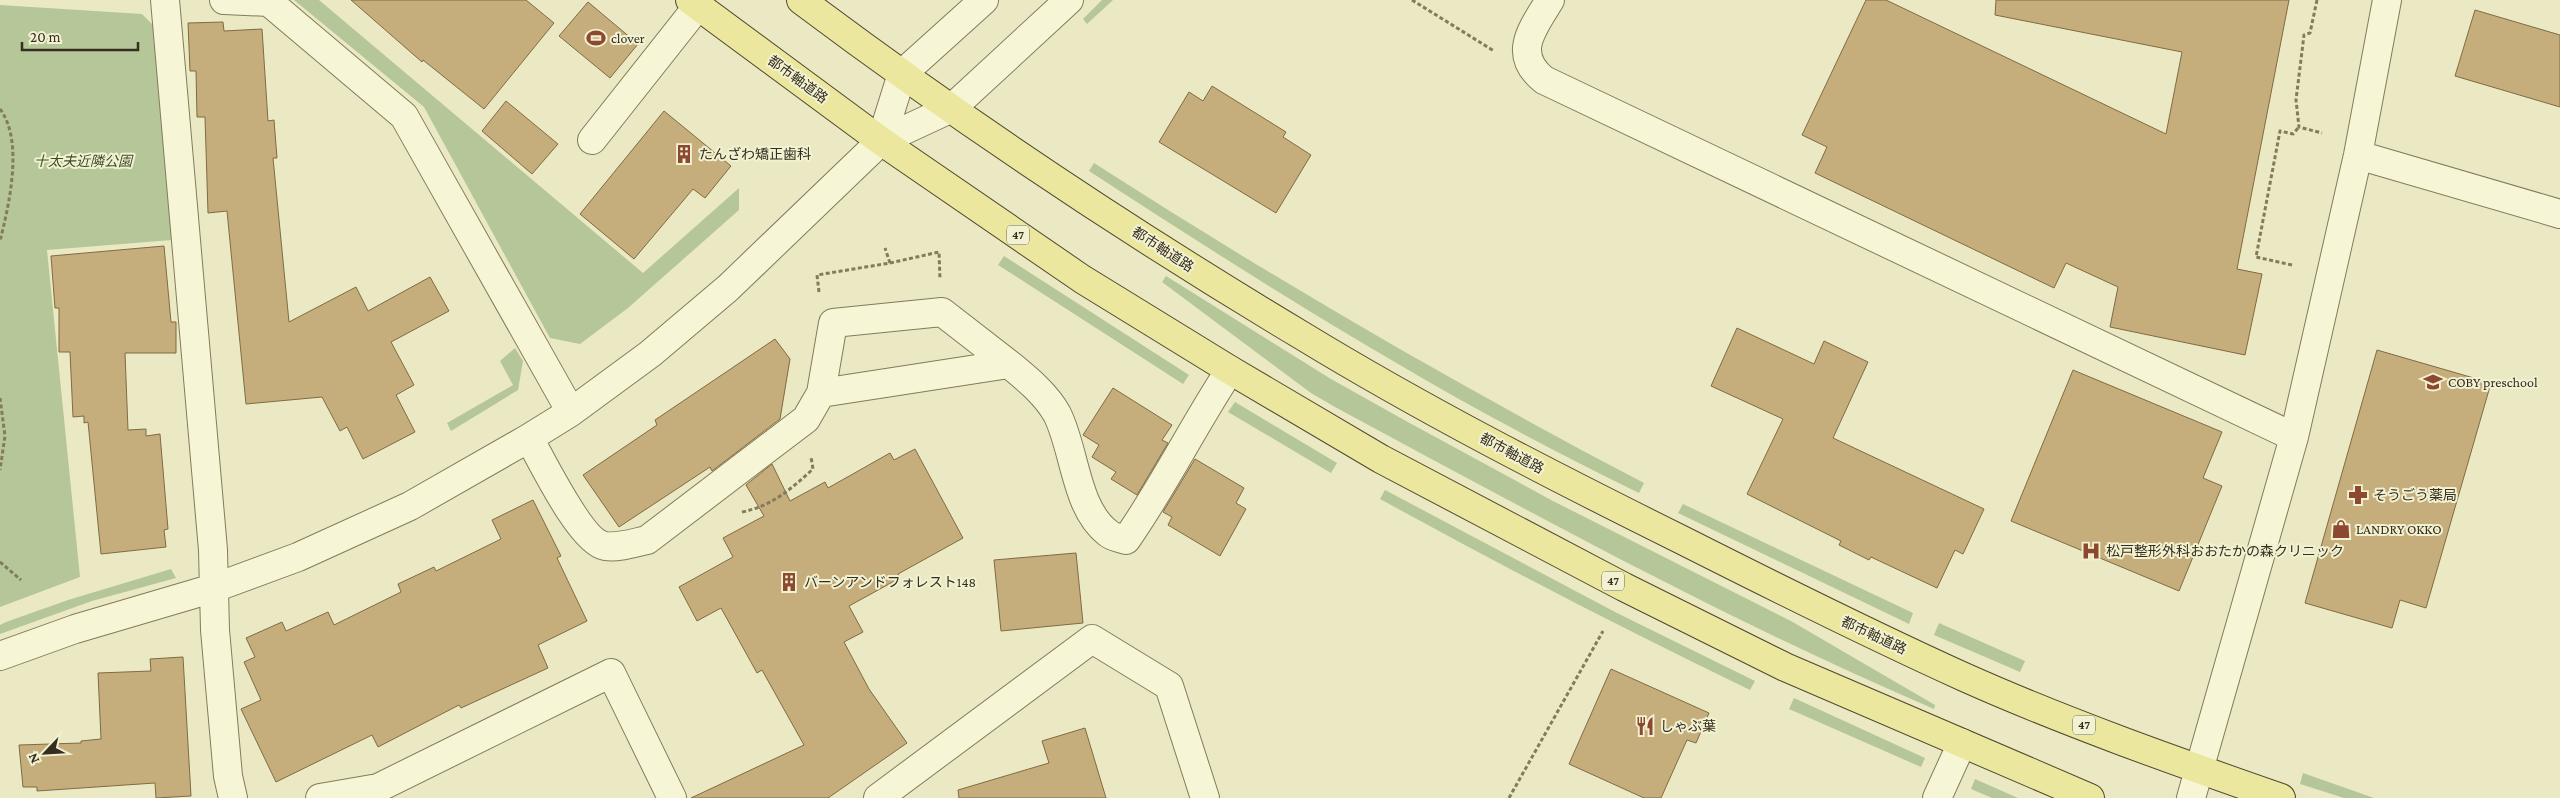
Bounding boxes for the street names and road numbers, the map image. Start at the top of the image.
street label: 都市軸道路 [765,52,831,106]
street label: 都市軸道路 [1129,223,1197,275]
road number: 47 [1007,226,1029,244]
street label: 都市軸道路 [1477,430,1547,476]
road number: 47 [1602,572,1624,590]
street label: 都市軸道路 [1839,613,1909,657]
road number: 47 [2073,716,2095,734]

